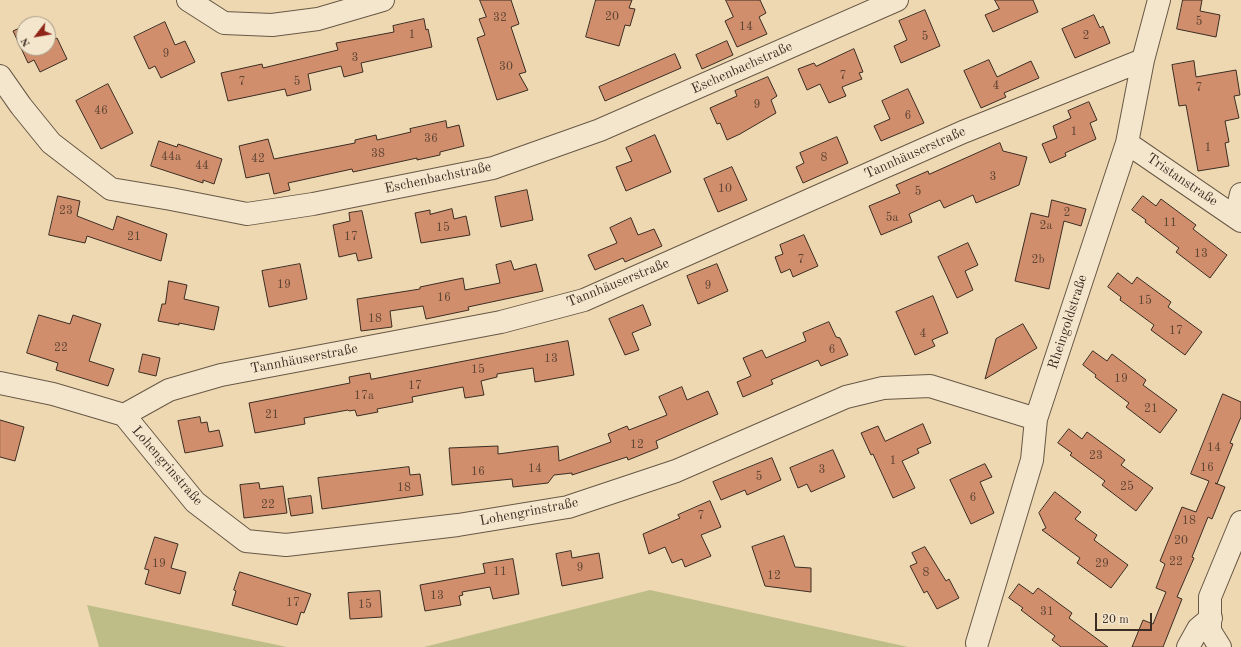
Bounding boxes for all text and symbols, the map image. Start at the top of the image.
house number: 20 [605,10,619,24]
house number: 32 [493,11,507,25]
house number: 5 [1196,15,1202,29]
north arrow [16,16,56,56]
house number: 14 [739,20,753,34]
house number: 1 [409,28,415,42]
house number: 2 [1083,29,1089,43]
house number: 5 [922,30,928,44]
text: N [19,35,33,48]
street label: Eschenbachstraße [689,38,795,98]
house number: 9 [163,47,169,61]
house number: 3 [352,51,358,65]
house number: 30 [499,60,513,74]
house number: 7 [840,69,846,83]
house number: 7 [239,75,245,89]
house number: 5 [294,75,300,89]
house number: 4 [993,79,999,93]
house number: 7 [1196,81,1202,95]
house number: 9 [754,98,760,112]
house number: 46 [94,104,108,118]
house number: 6 [905,109,911,123]
street label: Tannhäuserstraße [862,123,968,183]
house number: 1 [1071,125,1077,139]
house number: 36 [424,132,438,146]
house number: 1 [1205,141,1211,155]
house number: 38 [371,147,385,161]
house number: 44a [161,150,181,164]
street label: Tristanstraße [1143,150,1221,210]
house number: 8 [821,151,827,165]
house number: 42 [251,152,265,166]
street label: Eschenbachstraße [383,158,493,198]
house number: 44 [195,159,209,173]
house number: 3 [990,170,996,184]
house number: 10 [718,182,732,196]
house number: 5 [915,185,921,199]
house number: 23 [59,204,73,218]
house number: 2 [1064,206,1070,220]
house number: 5a [886,211,898,225]
house number: 11 [1163,216,1177,230]
house number: 2a [1040,219,1052,233]
house number: 15 [436,221,450,235]
house number: 21 [127,230,141,244]
house number: 17 [344,230,358,244]
house number: 13 [1194,247,1208,261]
house number: 7 [798,253,804,267]
house number: 2b [1031,253,1045,267]
street label: Tannhäuserstraße [564,255,672,311]
street label: Rheingoldstraße [1045,273,1091,371]
house number: 19 [277,278,291,292]
house number: 9 [705,279,711,293]
house number: 16 [437,291,451,305]
house number: 15 [1138,294,1152,308]
house number: 18 [368,312,382,326]
house number: 17 [1169,324,1183,338]
house number: 4 [920,327,926,341]
street label: Tannhäuserstraße [249,340,359,378]
house number: 22 [54,341,68,355]
house number: 6 [829,343,835,357]
house number: 13 [544,352,558,366]
house number: 15 [471,363,485,377]
house number: 19 [1114,372,1128,386]
house number: 17 [408,379,422,393]
house number: 17a [354,389,374,403]
house number: 21 [1144,402,1158,416]
house number: 21 [265,408,279,422]
street label: Lohengrinstraße [128,423,206,509]
house number: 12 [630,438,644,452]
house number: 14 [1207,441,1221,455]
house number: 23 [1089,449,1103,463]
house number: 1 [890,454,896,468]
house number: 16 [1200,461,1214,475]
house number: 14 [528,462,542,476]
house number: 3 [819,463,825,477]
house number: 16 [471,465,485,479]
house number: 5 [756,470,762,484]
house number: 25 [1120,480,1134,494]
house number: 18 [397,481,411,495]
house number: 6 [970,491,976,505]
street label: Lohengrinstraße [478,494,580,530]
house number: 22 [261,498,275,512]
house number: 7 [698,509,704,523]
house number: 18 [1182,514,1196,528]
house number: 20 [1174,534,1188,548]
house number: 22 [1169,555,1183,569]
house number: 19 [152,557,166,571]
house number: 29 [1095,557,1109,571]
house number: 9 [577,561,583,575]
house number: 11 [493,565,507,579]
house number: 8 [923,566,929,580]
house number: 12 [767,569,781,583]
house number: 13 [430,589,444,603]
house number: 17 [286,596,300,610]
house number: 15 [358,598,372,612]
house number: 31 [1040,605,1054,619]
scale bar [1097,605,1154,631]
text: 20 m [1102,614,1129,626]

